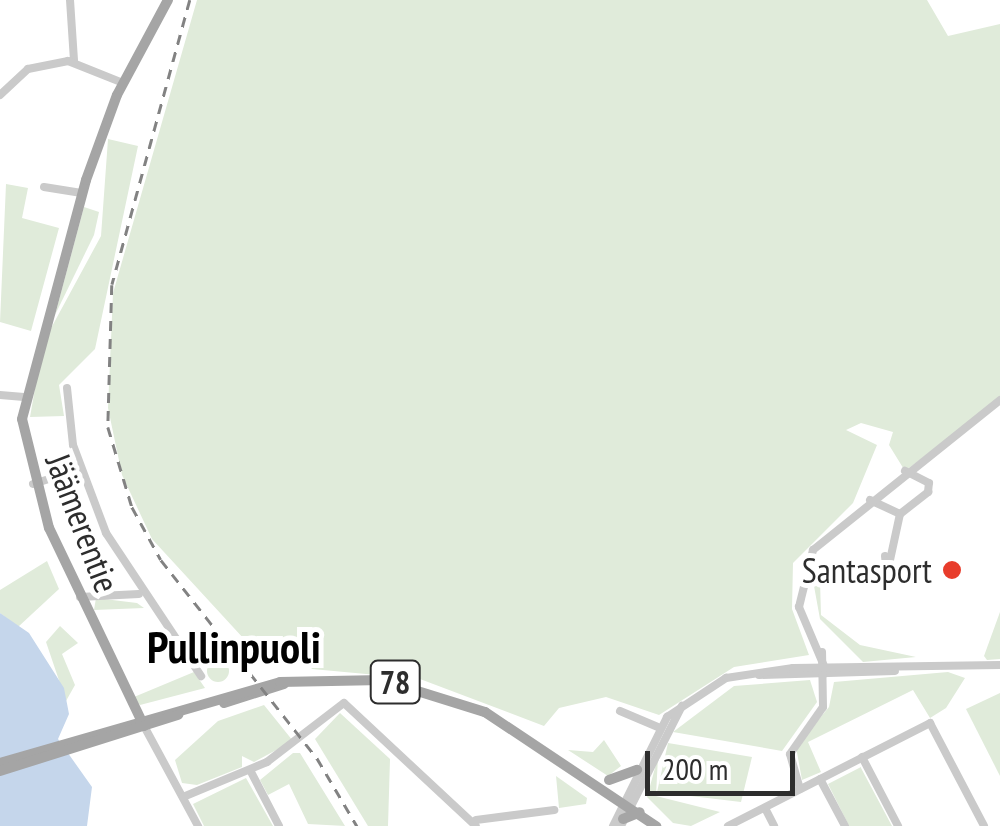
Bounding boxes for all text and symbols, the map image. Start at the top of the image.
street label: Jäämerentie [37,448,129,598]
place label: Santasport [802,549,932,591]
marker: Santasport [941,559,963,581]
district label: Pullinpuoli [147,620,321,674]
road number: 78 [368,655,422,709]
scale bar [650,731,800,793]
text: 200 m [662,749,728,788]

